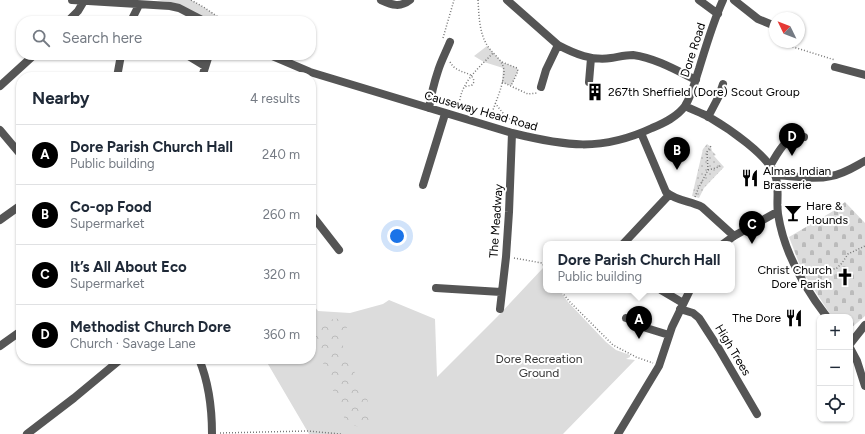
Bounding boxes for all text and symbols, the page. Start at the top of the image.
north arrow [769,12,805,48]
search box [16,16,316,60]
street label: Dore Road [678,21,708,79]
icon: search [30,27,52,49]
text: Search here [62,29,142,47]
building icon: 267th Sheffield (Dore) Scout Group [585,82,605,102]
place label: 267th Sheffield (Dore) Scout Group [608,85,800,99]
text: Nearby [32,88,90,108]
street label: Causeway Head Road [423,88,539,134]
text: 4 results [250,91,300,106]
pin: D [779,123,805,156]
pin: B [664,137,690,170]
text: Dore Parish Church Hall [70,138,233,156]
text: A [40,147,50,162]
text: 240 m [262,147,300,162]
text: Public building [70,156,155,171]
place label: Almas Indian Brasserie [763,164,832,192]
restaurant icon: Almas Indian Brasserie [740,168,760,188]
street label: The Meadway [486,183,506,259]
text: Co-op Food [70,198,152,216]
place label: Hare & Hounds [806,199,848,227]
bar icon: Hare & Hounds [783,203,803,223]
text: B [41,207,49,222]
text: 260 m [263,207,300,222]
pin: C [739,211,765,244]
text: Supermarket [70,216,145,231]
your location [387,226,407,246]
popup [543,241,735,293]
text: Dore Parish Church Hall [558,251,720,269]
text: It’s All About Eco [70,258,187,276]
place label: Christ Church Dore Parish [757,263,832,291]
text: C [40,267,50,282]
text: 320 m [263,267,300,282]
church icon: Christ Church Dore Parish [835,267,855,287]
text: Public building [558,269,642,284]
text: Supermarket [70,276,145,291]
pin: A [626,306,652,339]
restaurant icon: The Dore [784,308,804,328]
place label: The Dore [732,311,781,325]
map controls [817,314,853,422]
button: + [817,314,853,350]
text: Methodist Church Dore [70,318,231,336]
street label: High Trees [712,322,754,379]
text: D [40,327,50,342]
text: 360 m [263,327,300,342]
text: Church · Savage Lane [70,336,196,351]
button: − [817,350,853,386]
park label: Dore Recreation Ground [495,352,583,380]
button: locate [817,386,853,422]

